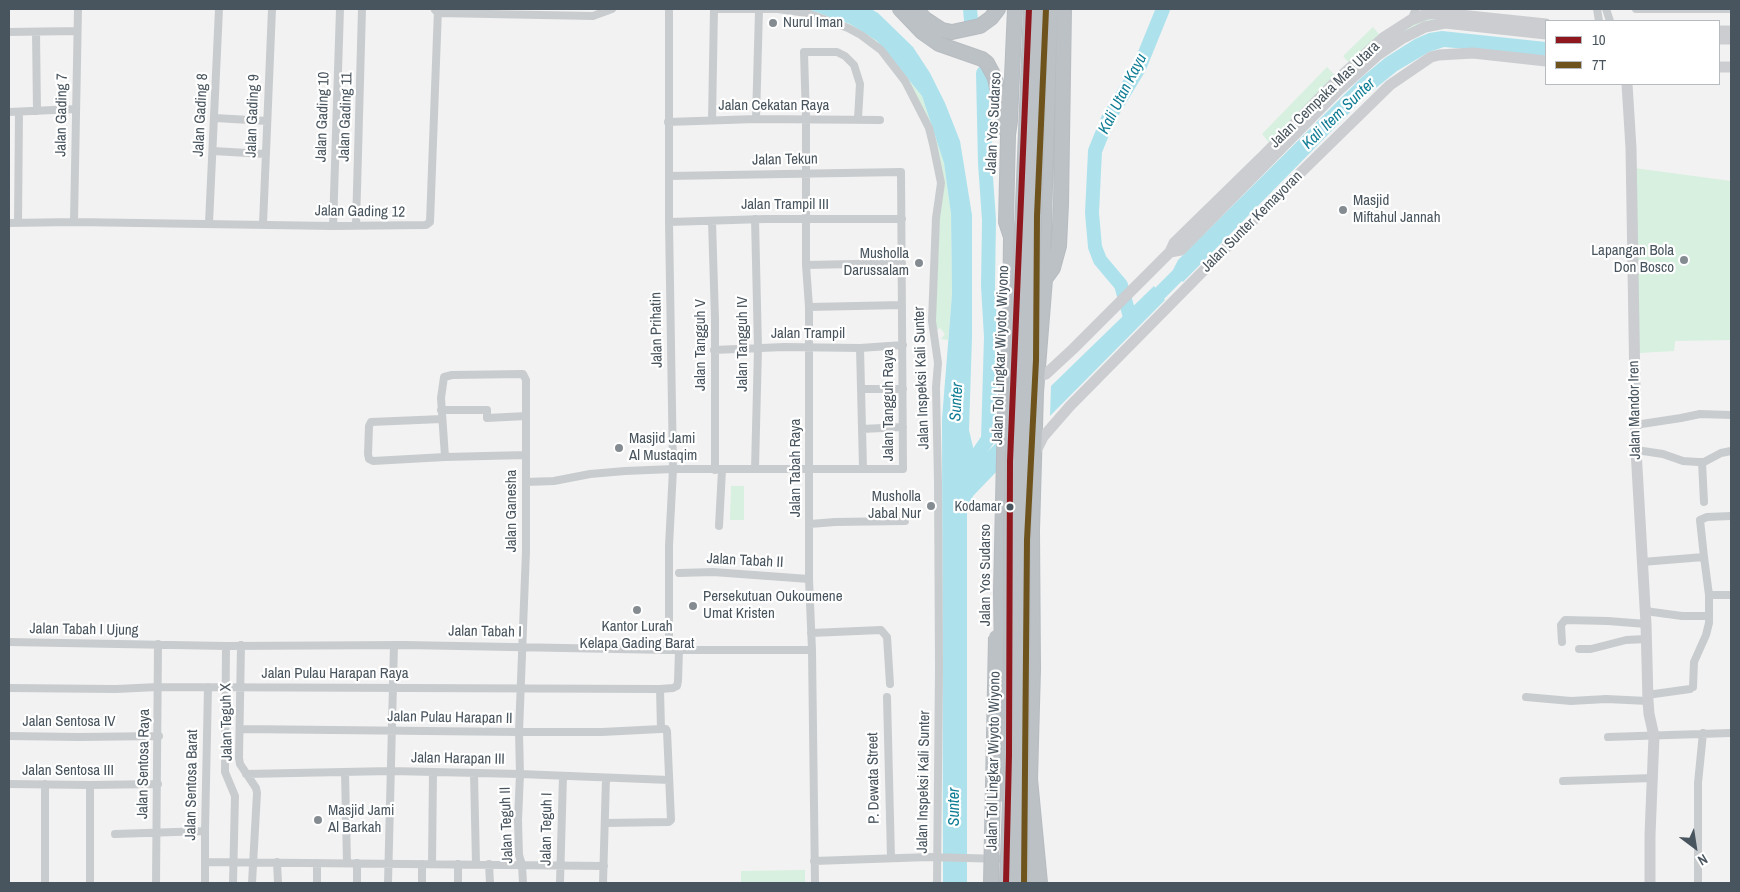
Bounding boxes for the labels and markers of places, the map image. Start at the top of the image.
place label: Nurul Iman [783,14,843,32]
marker: Nurul Iman [767,17,779,29]
place label: Masjid Miftahul Jannah [1353,192,1441,227]
marker: Masjid Miftahul Jannah [1337,204,1349,216]
place label: Lapangan Bola Don Bosco [1591,242,1674,277]
place label: Musholla Darussalam [843,245,909,280]
marker: Lapangan Bola Don Bosco [1678,254,1690,266]
marker: Musholla Darussalam [913,257,925,269]
place label: Masjid Jami Al Mustaqim [629,430,697,465]
marker: Masjid Jami Al Mustaqim [613,442,625,454]
place label: Musholla Jabal Nur [868,488,921,523]
place label: Kodamar [954,499,1001,515]
marker: Musholla Jabal Nur [925,500,937,512]
marker: Kodamar [1005,502,1015,512]
place label: Persekutuan Oukoumene Umat Kristen [703,588,842,623]
marker: Persekutuan Oukoumene Umat Kristen [687,600,699,612]
marker: Kantor Lurah Kelapa Gading Barat [631,604,643,616]
place label: Kantor Lurah Kelapa Gading Barat [580,618,694,653]
place label: Masjid Jami Al Barkah [328,802,394,837]
marker: Masjid Jami Al Barkah [312,814,324,826]

